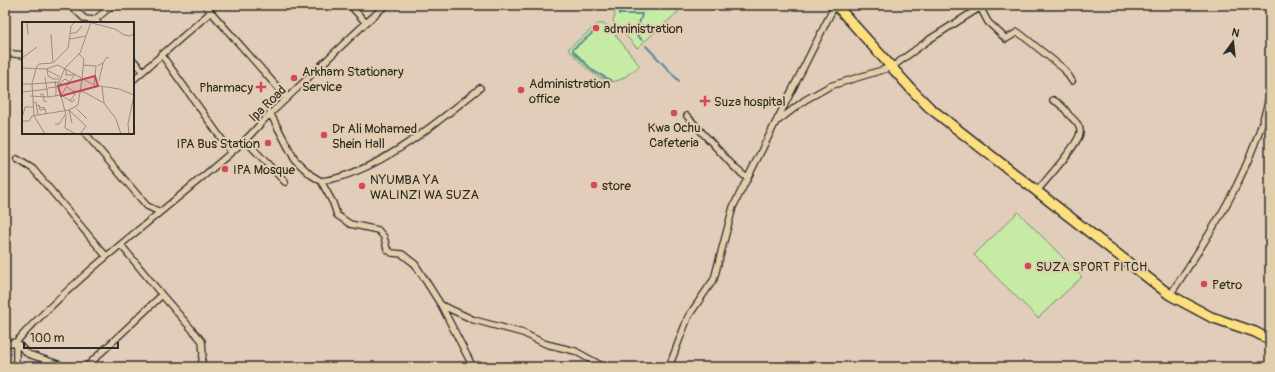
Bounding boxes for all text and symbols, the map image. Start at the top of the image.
place label: administration [604,21,683,37]
inset map [22,22,134,134]
north arrow [1213,22,1253,62]
marker: administration [591,23,601,33]
text: N [1230,26,1241,40]
place label: Arkham Stationary Service [302,64,404,95]
marker: Arkham Stationary Service [289,73,299,83]
place label: Administration office [529,76,610,107]
place label: Pharmacy [199,80,253,96]
street label: Ipa Road [246,82,290,125]
marker: Pharmacy [256,82,266,92]
marker: Administration office [516,85,526,95]
place label: Suza hospital [714,94,785,110]
marker: Suza hospital [699,95,711,107]
marker: Kwa Ochu Cafeteria [669,108,679,118]
place label: Kwa Ochu Cafeteria [648,120,700,151]
place label: Dr Ali Mohamed Shein Hall [332,121,417,152]
marker: Dr Ali Mohamed Shein Hall [319,130,329,140]
place label: IPA Bus Station [177,136,260,152]
marker: IPA Bus Station [263,138,273,148]
place label: IPA Mosque [233,162,295,178]
marker: IPA Mosque [220,164,230,174]
place label: NYUMBA YA WALINZI WA SUZA [370,172,480,203]
place label: store [602,178,631,194]
marker: store [589,180,599,190]
marker: NYUMBA YA WALINZI WA SUZA [357,181,367,191]
place label: SUZA SPORT PITCH [1036,259,1147,275]
marker: SUZA SPORT PITCH [1023,261,1033,271]
place label: Petro [1212,277,1242,293]
marker: Petro [1199,279,1209,289]
scale bar [24,324,118,350]
text: 100 m [30,331,65,346]

